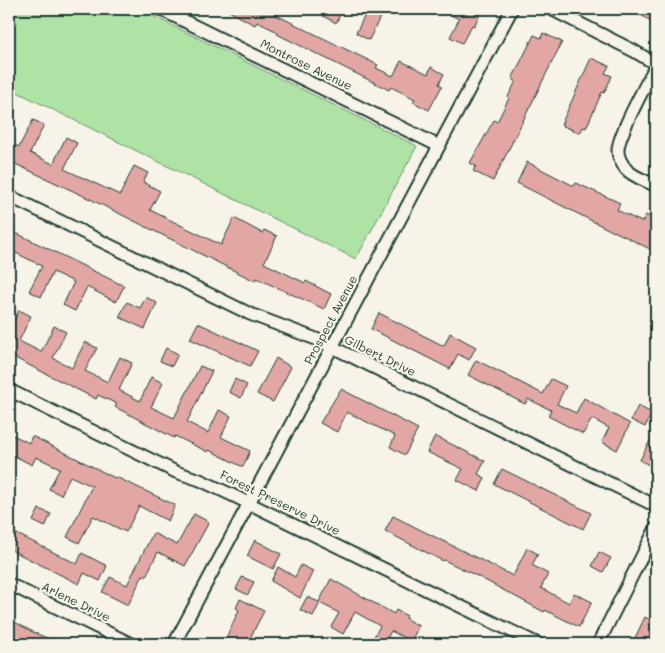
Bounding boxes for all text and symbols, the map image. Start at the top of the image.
street label: Montrose Avenue [258,35,355,93]
street label: Prospect Avenue [300,272,360,367]
street label: Gilbert Drive [342,331,419,379]
street label: Forest Preserve Drive [218,466,343,538]
street label: Arlene Drive [39,578,113,625]

